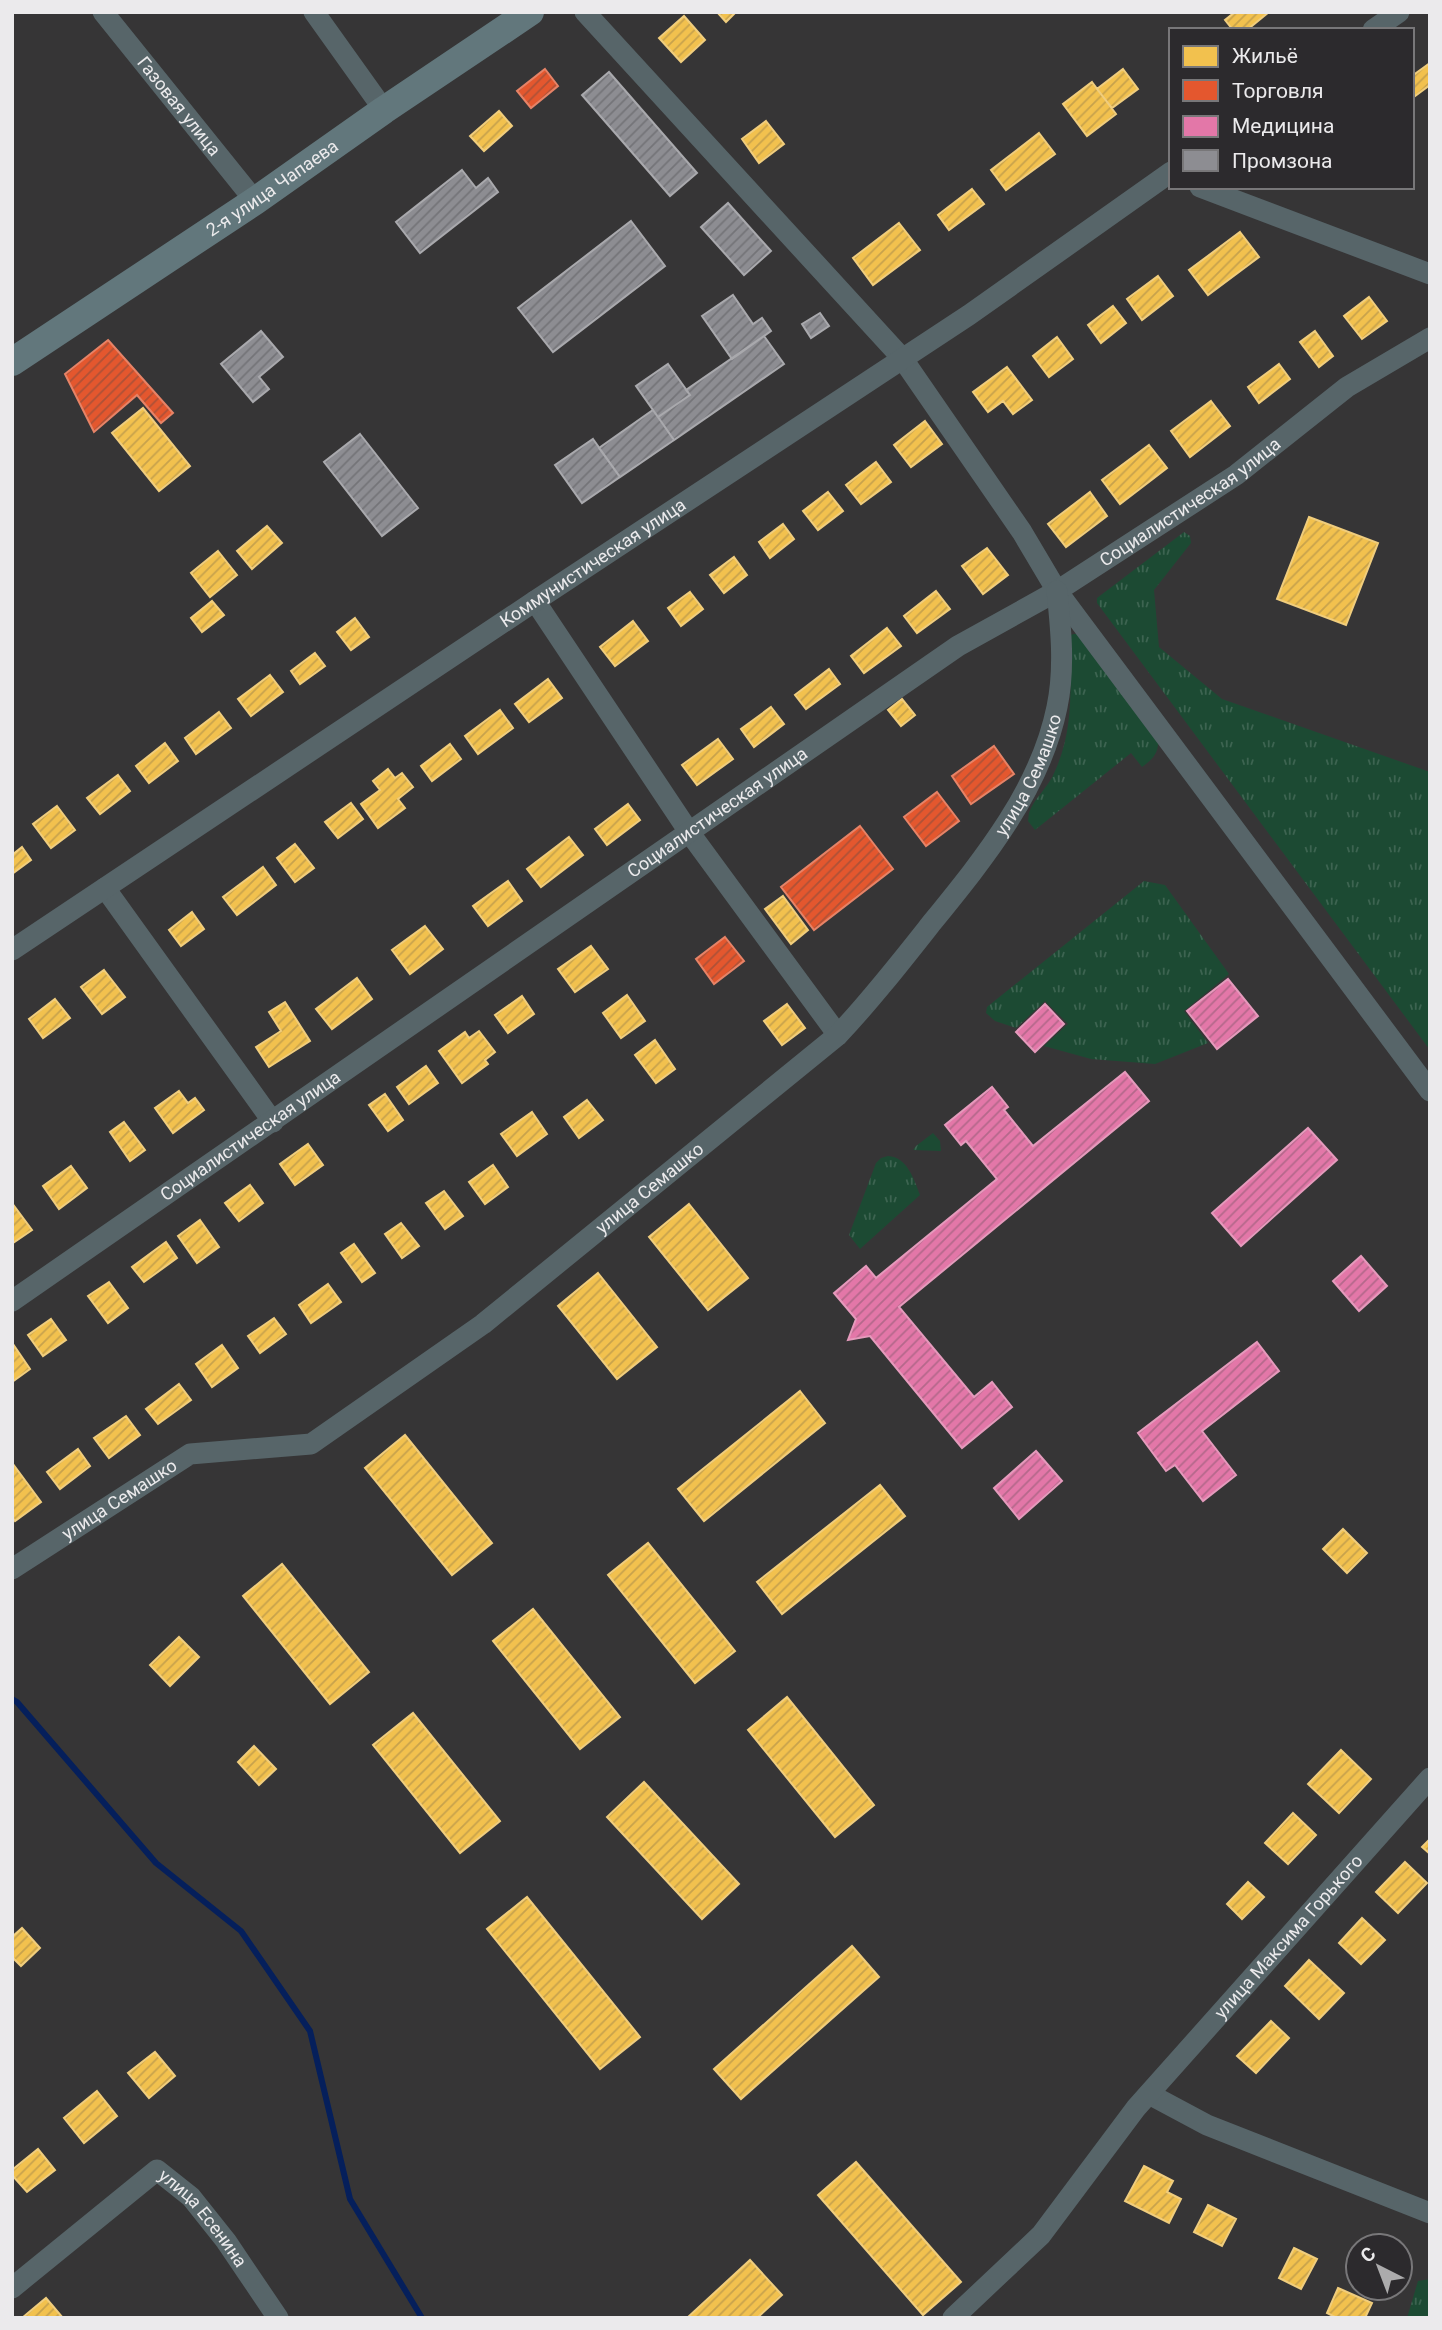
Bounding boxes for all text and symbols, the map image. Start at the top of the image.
legend [1169,28,1414,189]
text: Жильё [1232,44,1298,68]
street label: Газовая улица [133,52,225,160]
text: Торговля [1232,79,1324,103]
text: Медицина [1232,114,1334,138]
street label: 2-я улица Чапаева [202,135,342,240]
text: Промзона [1232,149,1333,173]
street label: Социалистическая улица [1096,433,1284,571]
street label: Коммунистическая улица [496,494,689,631]
street label: улица Семашко [990,712,1065,840]
street label: Социалистическая улица [623,743,811,882]
street label: Социалистическая улица [156,1066,344,1205]
street label: улица Семашко [591,1138,707,1238]
street label: улица Семашко [58,1454,181,1544]
street label: улица Максима Горького [1210,1850,1367,2023]
street label: улица Есенина [155,2165,252,2271]
north arrow [1344,2232,1414,2302]
text: С [1356,2242,1380,2267]

